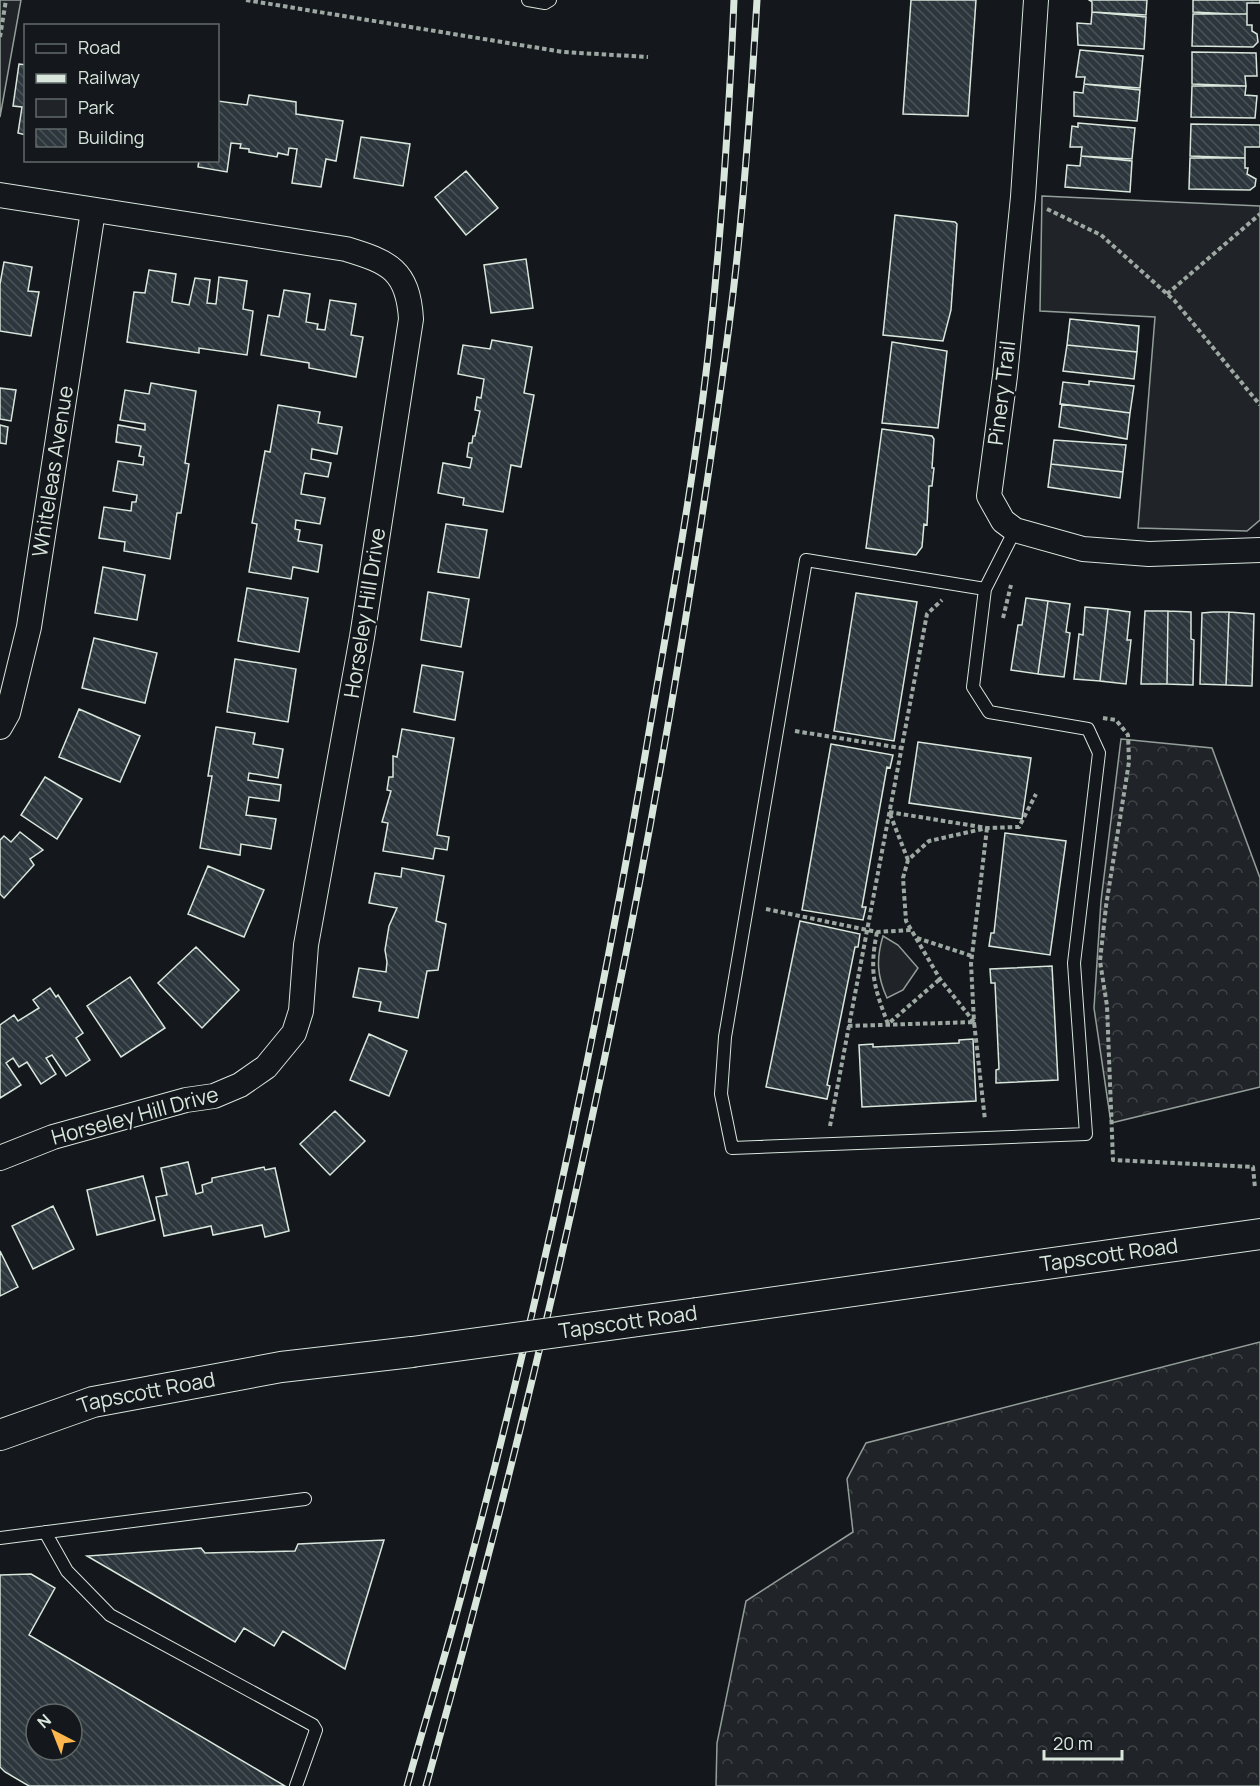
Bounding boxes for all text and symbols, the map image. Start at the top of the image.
legend [24,24,219,162]
text: Road [78,35,121,59]
text: Railway [78,65,140,89]
text: Park [78,95,115,119]
text: Building [78,125,144,149]
street label: Pinery Trail [981,339,1021,447]
street label: Whiteleas Avenue [25,384,79,559]
street label: Horseley Hill Drive [337,526,391,700]
street label: Horseley Hill Drive [48,1079,221,1151]
street label: Tapscott Road [1038,1231,1180,1278]
street label: Tapscott Road [557,1298,699,1345]
street label: Tapscott Road [73,1365,217,1419]
north arrow [24,1702,84,1762]
text: N [32,1709,56,1733]
scale bar [1044,1723,1122,1761]
text: 20 m [1053,1731,1093,1755]

